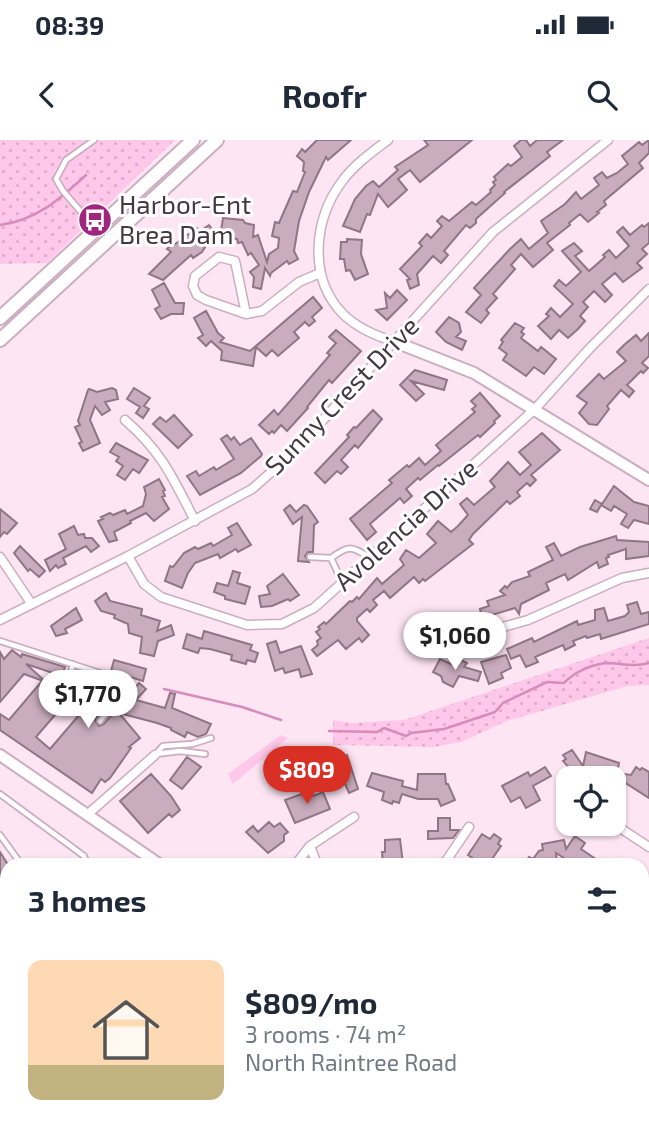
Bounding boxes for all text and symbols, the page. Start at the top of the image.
text: 08:39 [35,9,104,40]
icon: back [28,76,66,114]
text: Roofr [282,76,367,114]
icon: search [583,76,621,114]
place label: Harbor-Ent Brea Dam [119,188,251,249]
bus stop icon: Harbor-Ent Brea Dam [76,201,114,239]
street label: Sunny Crest Drive [257,309,424,481]
street label: Avolencia Drive [327,452,483,596]
pin: $1,060 [398,612,512,672]
text: $1,060 [419,621,491,649]
pin: $1,770 [31,670,145,730]
text: $1,770 [55,679,121,707]
pin: $809 [266,746,348,806]
text: $809 [279,755,335,783]
map controls [556,766,626,836]
button: locate [556,766,626,836]
icon: filters [583,881,621,919]
text: 3 homes [28,882,147,918]
text: $809/mo [245,984,377,1020]
icon: home [84,988,168,1072]
text: 3 rooms · 74 m² [245,1020,406,1048]
text: North Raintree Road [245,1048,457,1076]

